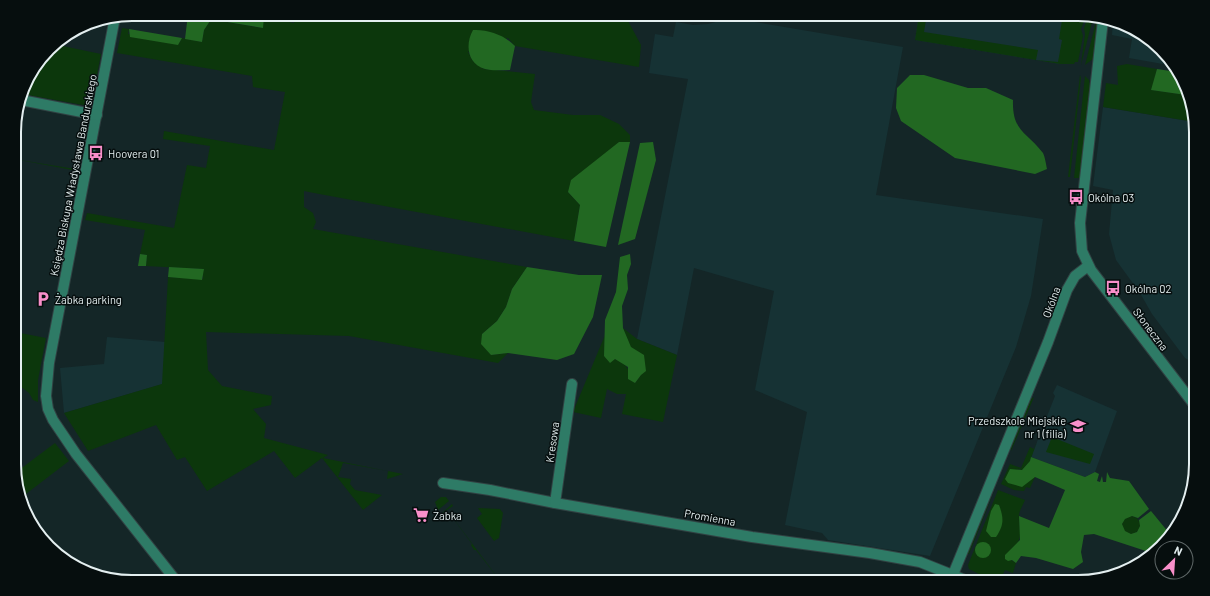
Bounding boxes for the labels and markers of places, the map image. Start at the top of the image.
bus stop icon: Hoovera 01 [87,144,105,162]
place label: Hoovera 01 [108,147,159,160]
bus stop icon: Okólna 03 [1067,188,1085,206]
place label: Okólna 03 [1088,191,1134,204]
bus stop icon: Okólna 02 [1104,279,1122,297]
place label: Okólna 02 [1125,282,1172,295]
parking icon: Żabka parking [34,290,52,308]
place label: Żabka parking [55,292,122,306]
place label: Przedszkole Miejskie nr 1 (filia) [968,414,1066,440]
school or university icon: Przedszkole Miejskie nr 1 (filia) [1069,417,1087,435]
supermarket icon: Żabka [412,506,430,524]
place label: Żabka [433,508,462,522]

